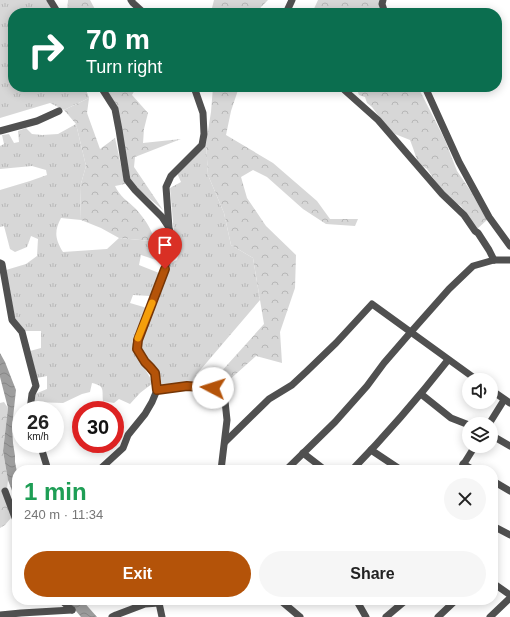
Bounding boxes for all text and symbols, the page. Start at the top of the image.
icon: right [20,24,72,76]
text: 70 m [86,24,150,55]
text: Turn right [86,57,162,77]
pin [148,228,182,269]
icon: arrive [154,234,176,256]
position arrow [192,367,234,409]
map controls [462,373,498,453]
button: sound [462,373,498,409]
speed limit sign: 30 [72,401,124,453]
text: 26 [27,411,49,433]
button: layers [462,417,498,453]
text: km/h [27,431,49,442]
text: 1 min [24,478,87,505]
button: close [444,478,486,520]
text: 240 m · 11:34 [24,507,103,522]
button: Exit [24,551,251,597]
button: Share [259,551,486,597]

